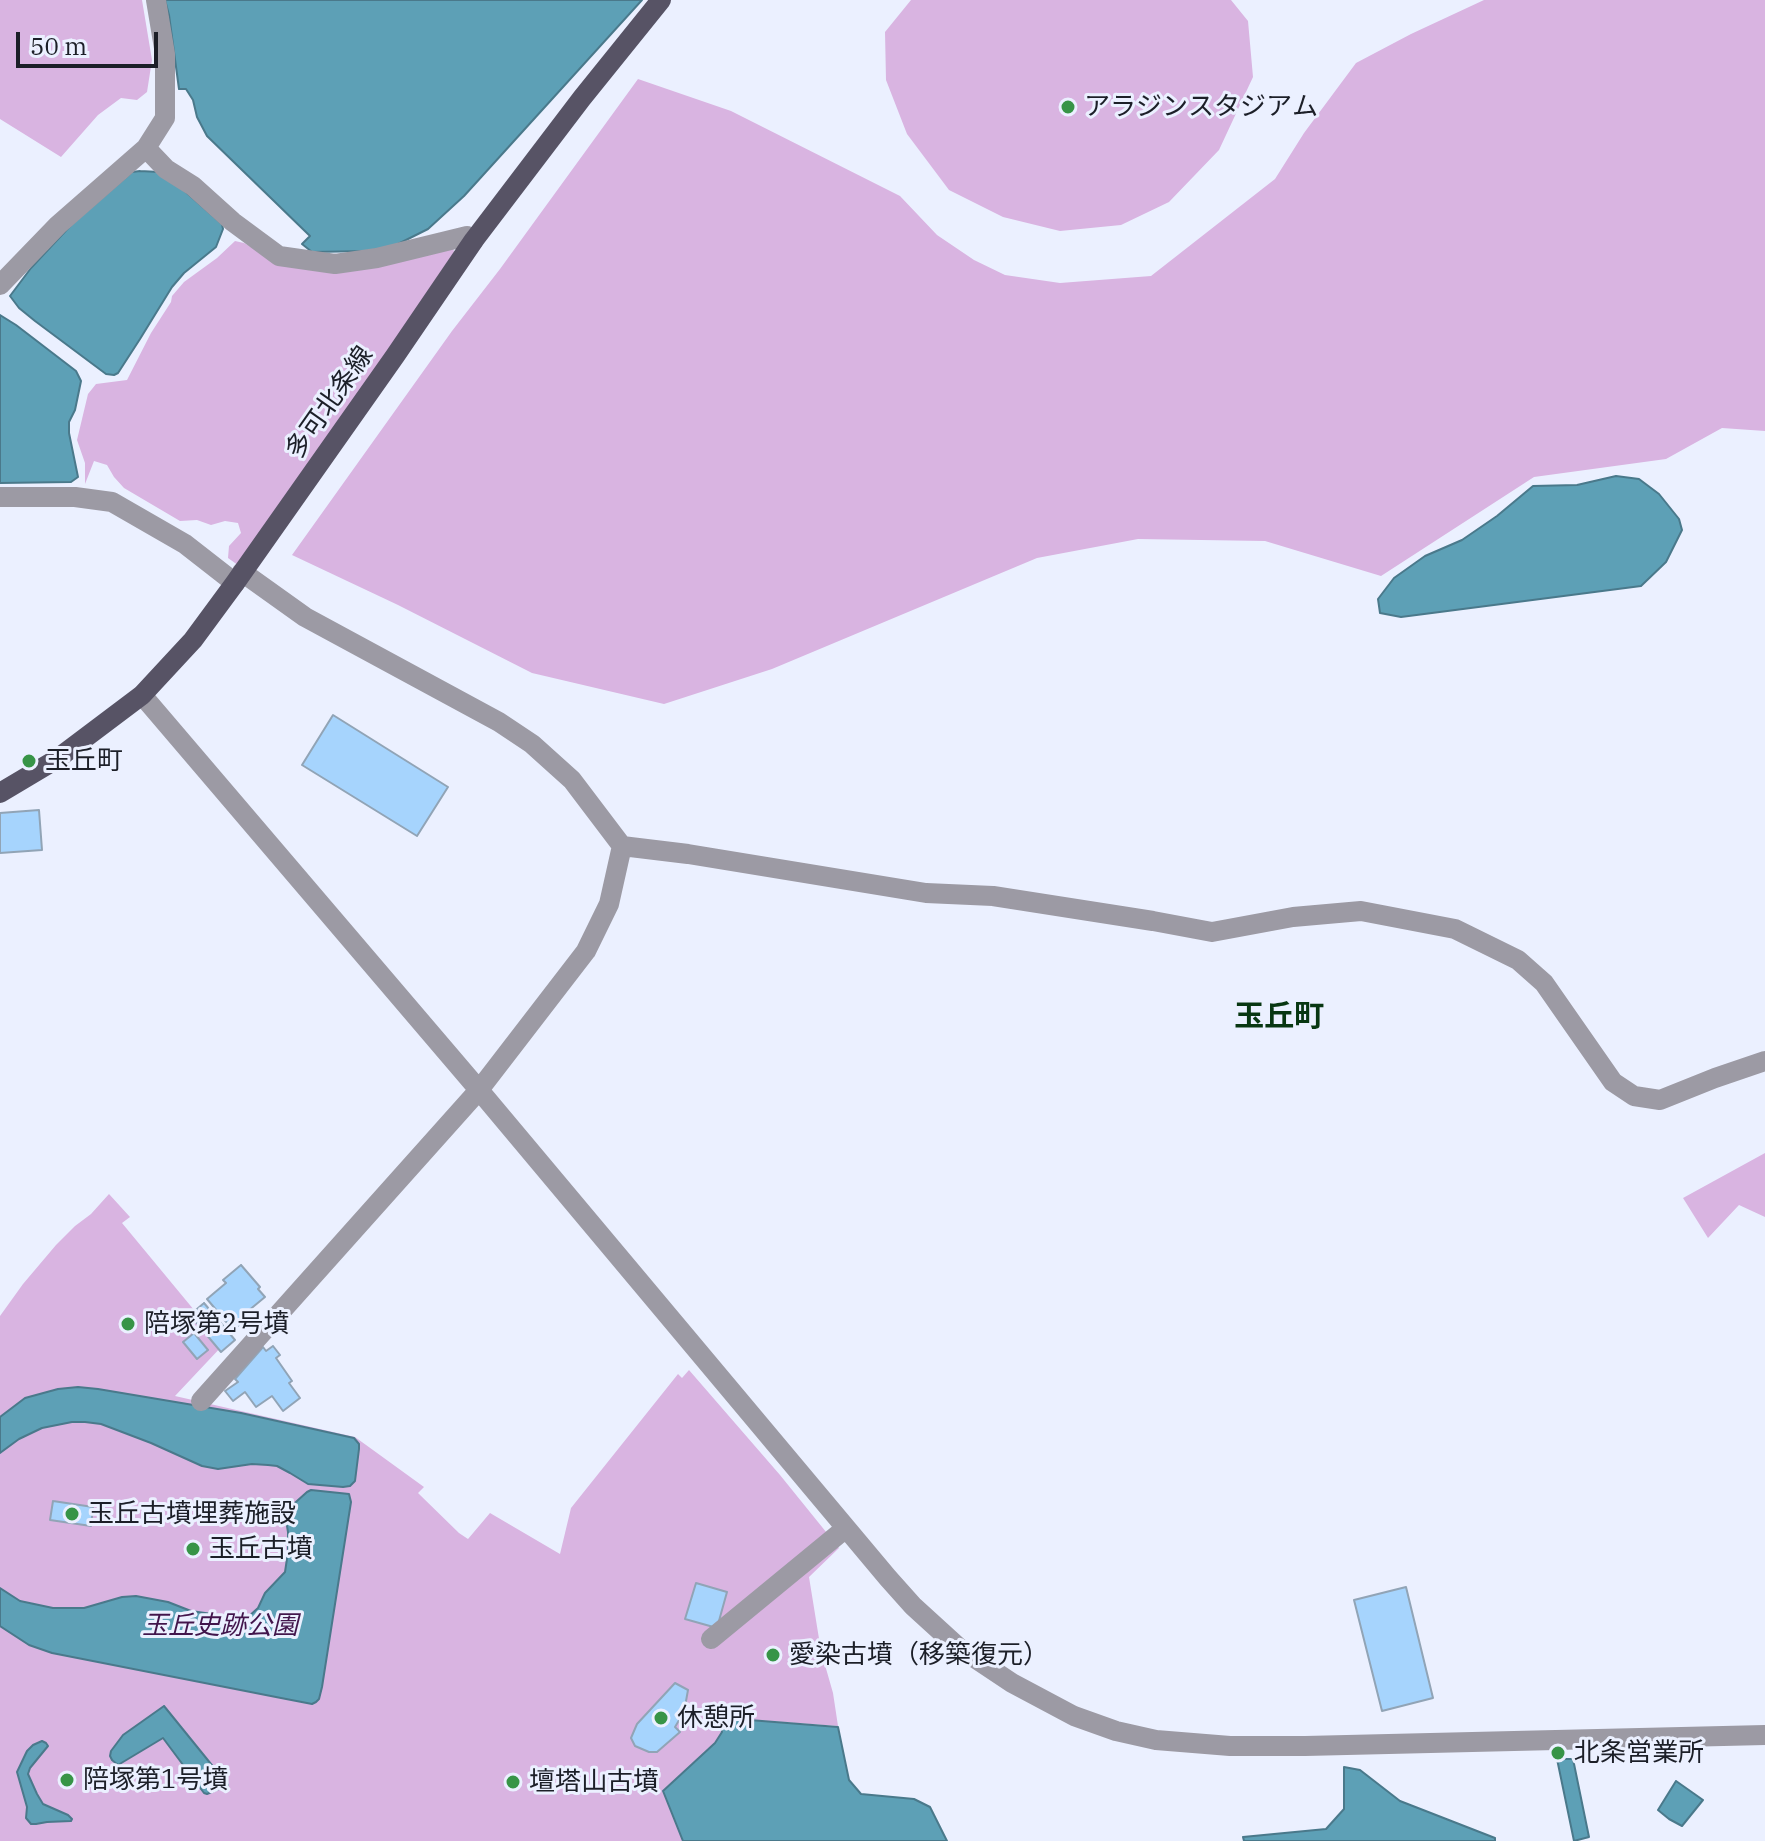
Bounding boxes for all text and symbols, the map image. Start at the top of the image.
scale bar [20,16,162,66]
text: 50 m [30,30,87,62]
place label: アラジンスタジアム [1084,91,1318,123]
marker: アラジンスタジアム [1059,98,1077,116]
street label: 多可北条線 [280,341,380,465]
place label: 玉丘町 [45,745,123,777]
marker: 玉丘町 [20,752,38,770]
district label: 玉丘町 [1234,999,1324,1035]
place label: 陪塚第2号墳 [144,1308,290,1340]
marker: 陪塚第2号墳 [119,1315,137,1333]
place label: 玉丘古墳埋葬施設 [88,1498,296,1530]
marker: 玉丘古墳埋葬施設 [63,1505,81,1523]
place label: 玉丘古墳 [209,1533,313,1565]
marker: 玉丘古墳 [184,1540,202,1558]
park label: 玉丘史跡公園 [142,1610,298,1642]
place label: 愛染古墳（移築復元） [789,1639,1049,1671]
marker: 愛染古墳（移築復元） [764,1646,782,1664]
place label: 休憩所 [677,1702,755,1734]
marker: 休憩所 [652,1709,670,1727]
place label: 北条営業所 [1574,1737,1704,1769]
marker: 北条営業所 [1549,1744,1567,1762]
place label: 陪塚第1号墳 [83,1764,229,1796]
place label: 壇塔山古墳 [529,1766,659,1798]
marker: 陪塚第1号墳 [58,1771,76,1789]
marker: 壇塔山古墳 [504,1773,522,1791]

